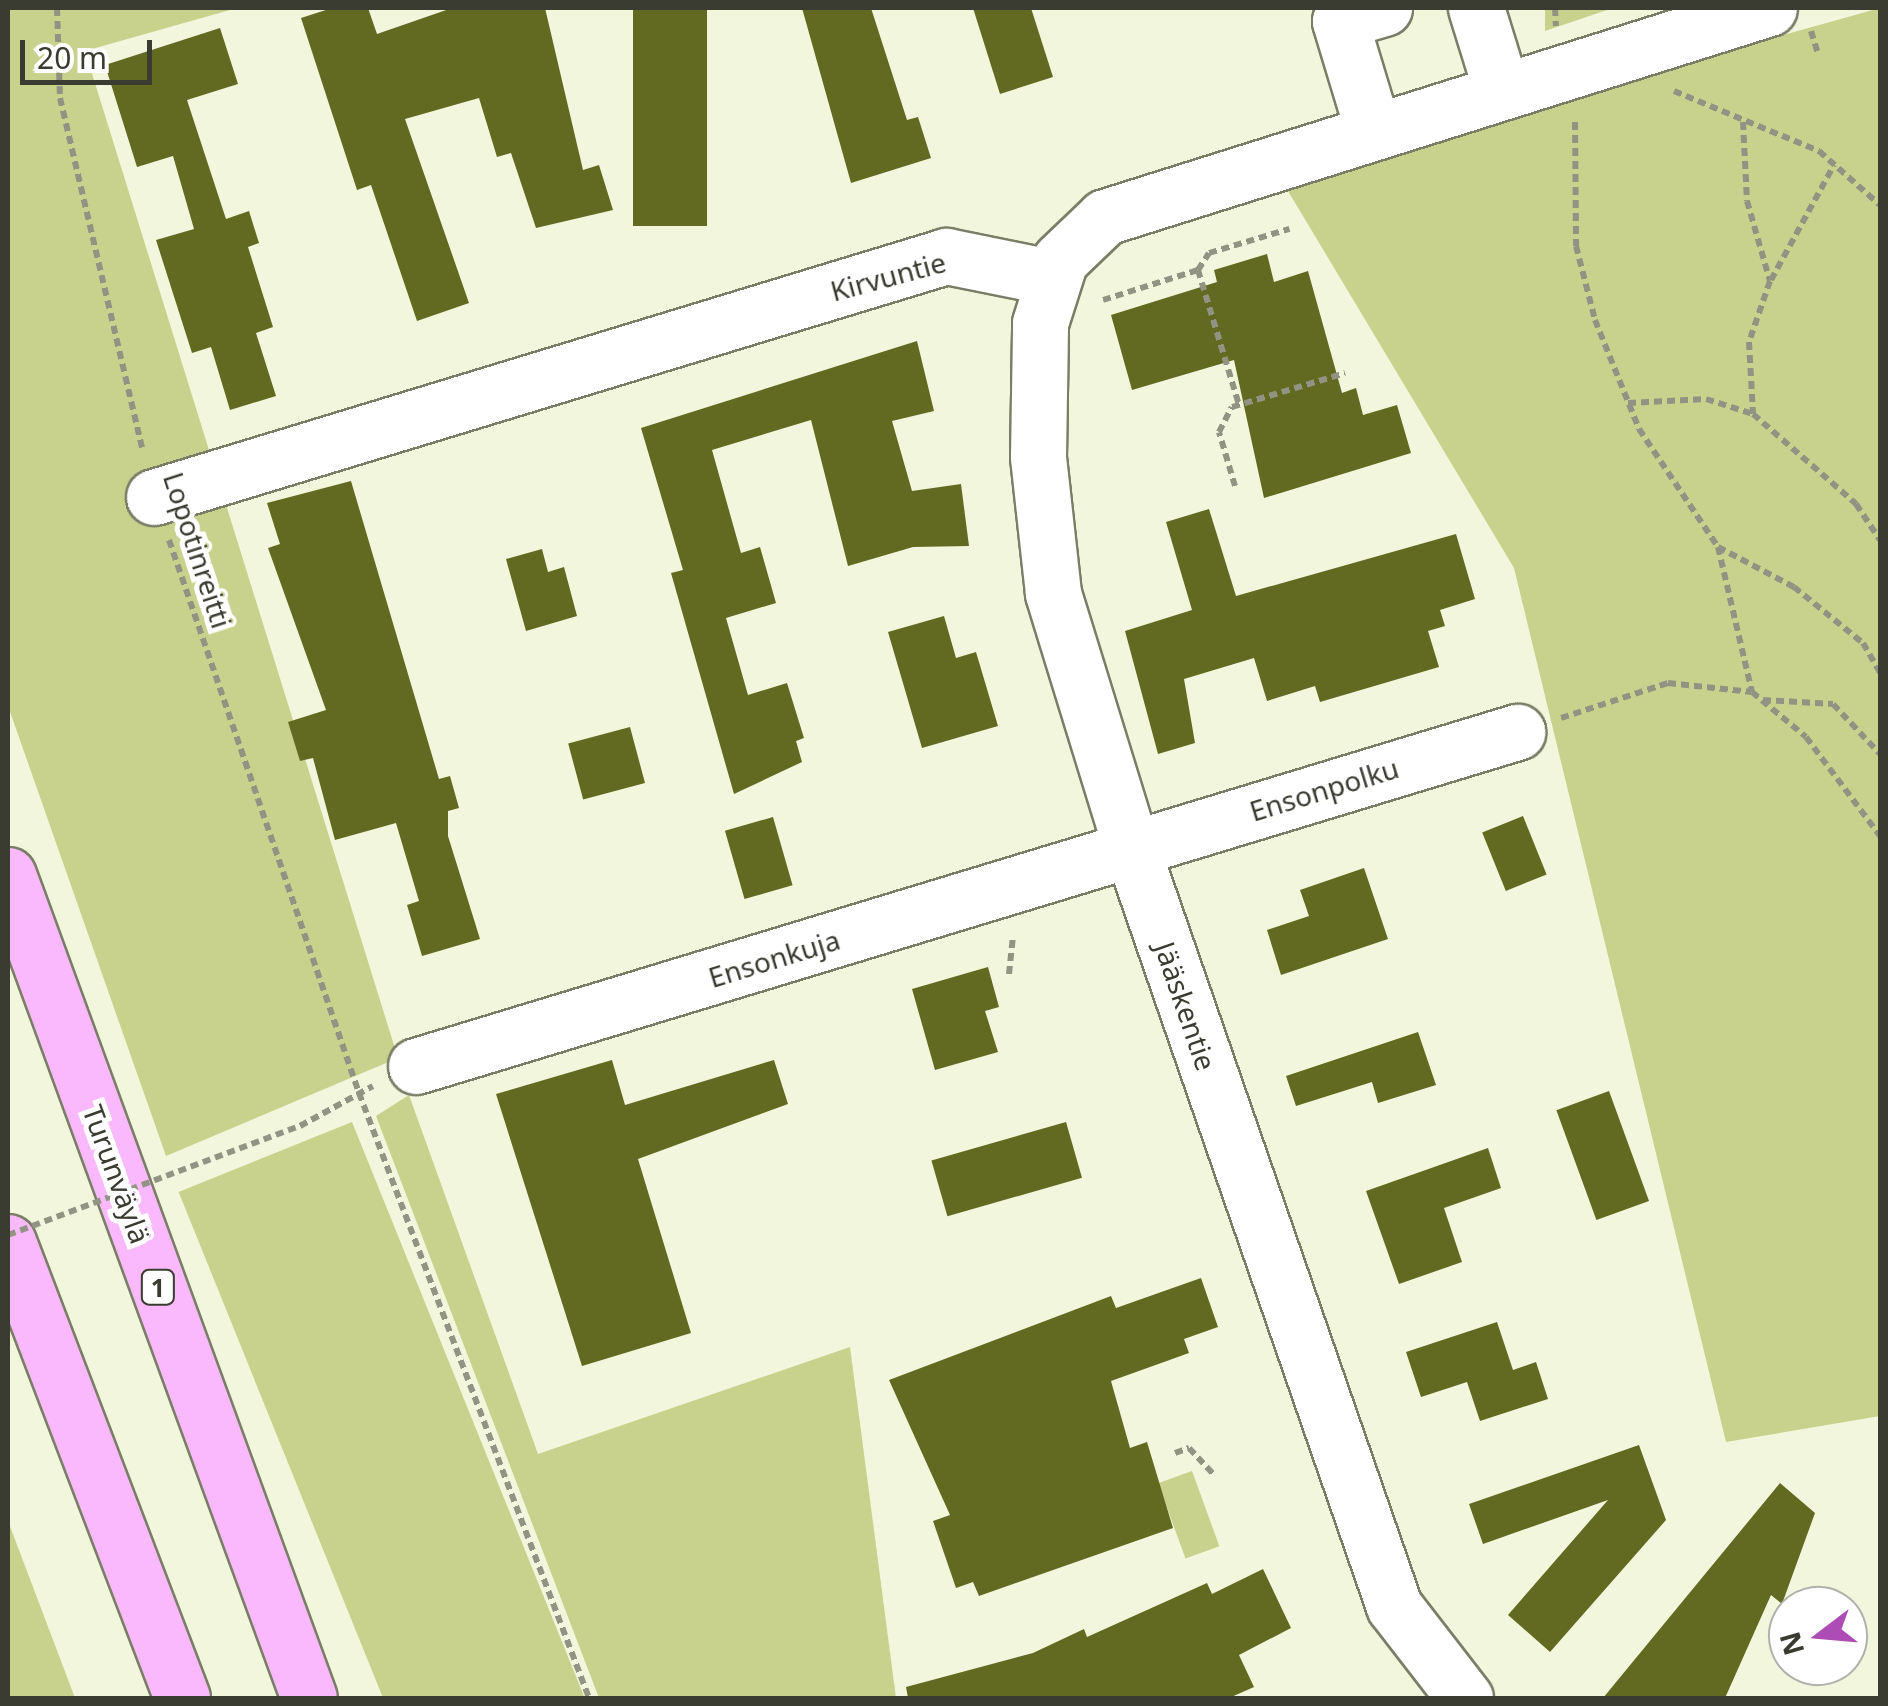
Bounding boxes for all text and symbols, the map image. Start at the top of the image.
scale bar [25,20,158,82]
text: 20 m [37,37,107,78]
street label: Kirvuntie [827,244,949,308]
street label: Lopotinreitti [157,468,239,632]
street label: Ensonpolku [1245,750,1403,828]
street label: Ensonkuja [704,922,844,994]
street label: Jääskentie [1148,937,1224,1075]
street label: Turunväylä [76,1100,158,1248]
road number: 1 [140,1267,176,1307]
north arrow [1768,1586,1868,1686]
text: N [1770,1628,1812,1660]

